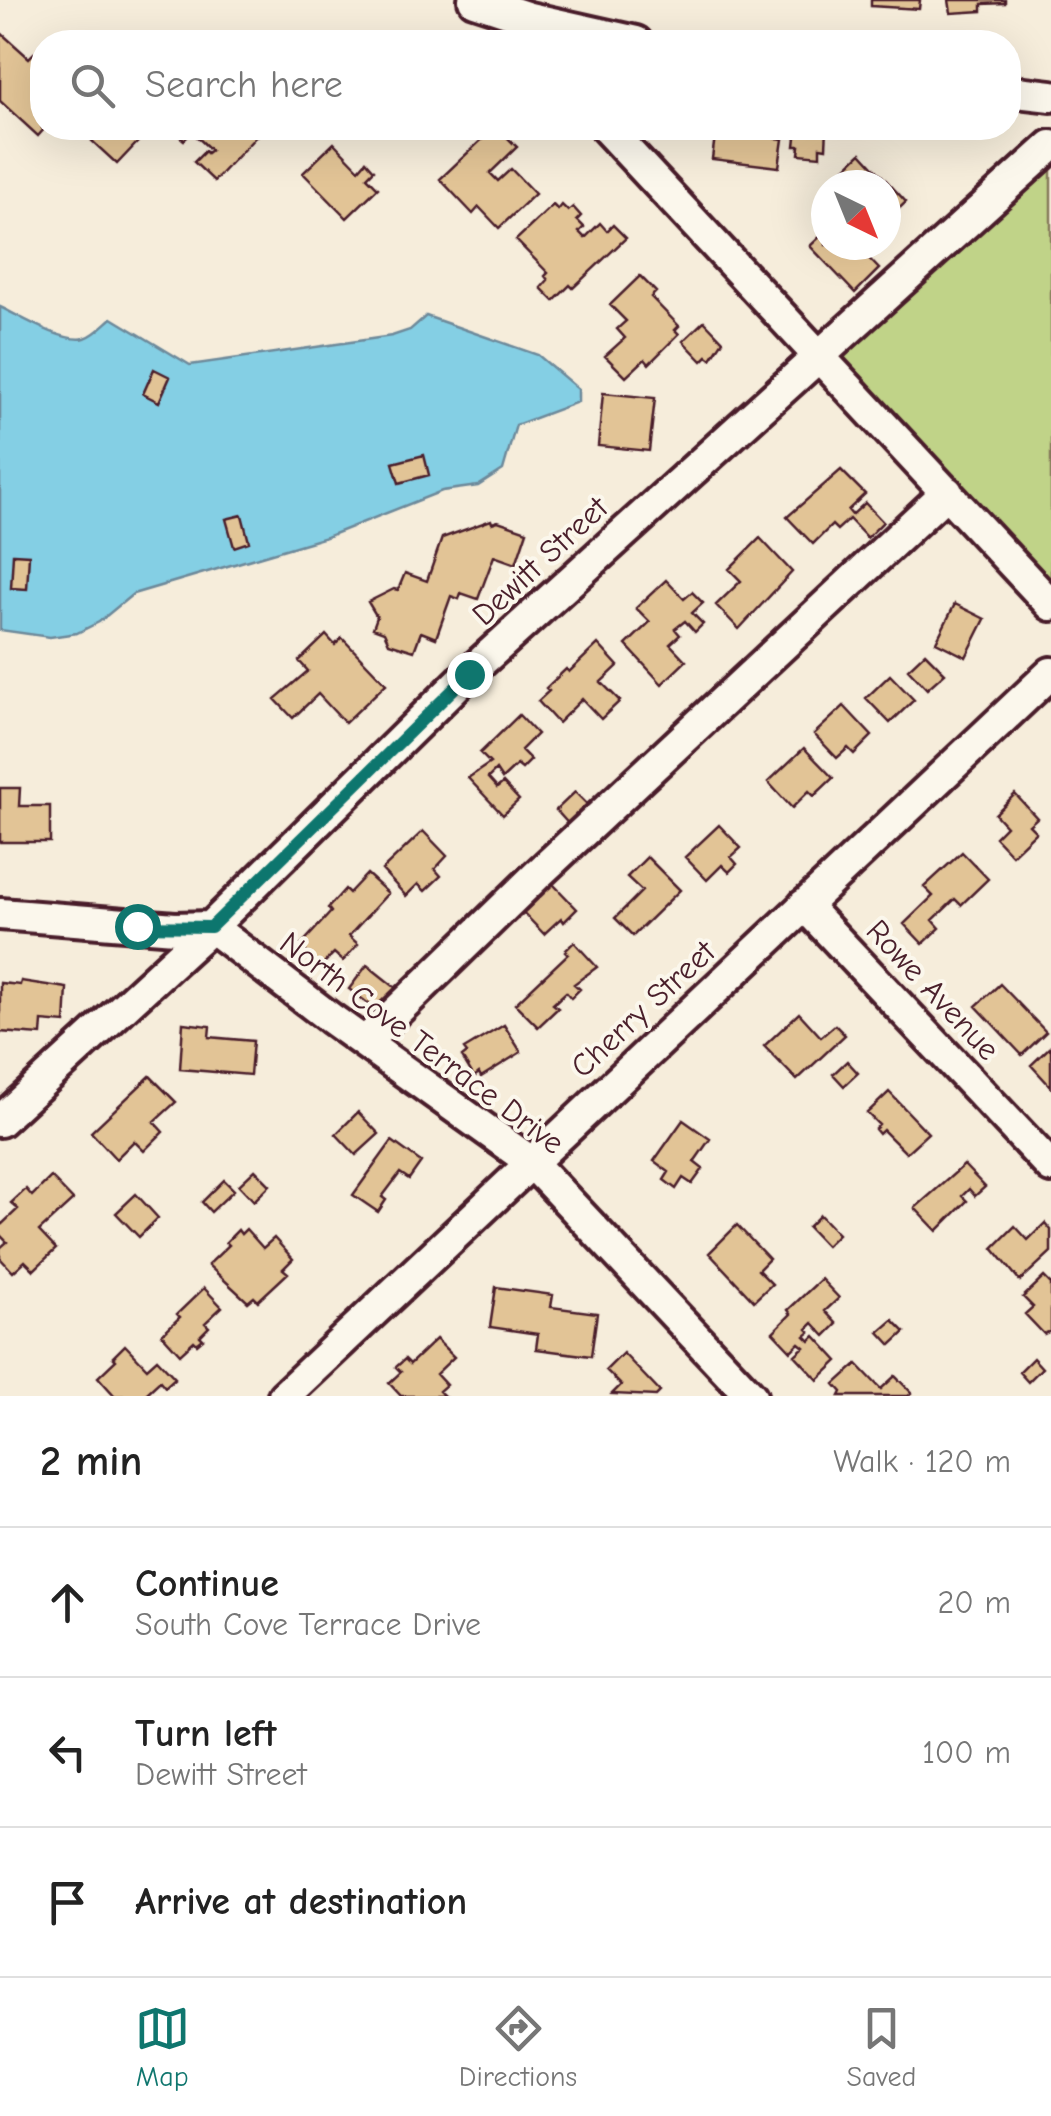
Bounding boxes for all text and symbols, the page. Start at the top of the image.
search box [30,30,1021,140]
icon: search [65,58,120,113]
text: Search here [145,63,343,107]
north arrow [811,170,901,260]
street label: Dewitt Street [465,488,616,633]
route end [447,652,493,698]
route start [115,904,161,950]
street label: Rowe Avenue [859,912,1007,1068]
street label: North Cove Terrace Drive [273,924,571,1162]
street label: Cherry Street [563,932,723,1085]
text: 2 min [40,1437,142,1486]
text: Walk · 120 m [833,1443,1011,1480]
text: Continue [135,1562,279,1606]
icon: ahead [40,1575,95,1630]
text: 20 m [938,1584,1011,1621]
text: South Cove Terrace Drive [135,1606,481,1643]
text: Turn left [135,1712,276,1756]
icon: left [40,1725,95,1780]
text: 100 m [922,1734,1011,1771]
text: Dewitt Street [135,1756,307,1793]
icon: arrive [40,1875,95,1930]
text: Arrive at destination [135,1880,467,1924]
tab: Map [135,2001,190,2093]
tab: Directions [459,2001,577,2093]
tab: Saved [846,2001,916,2093]

